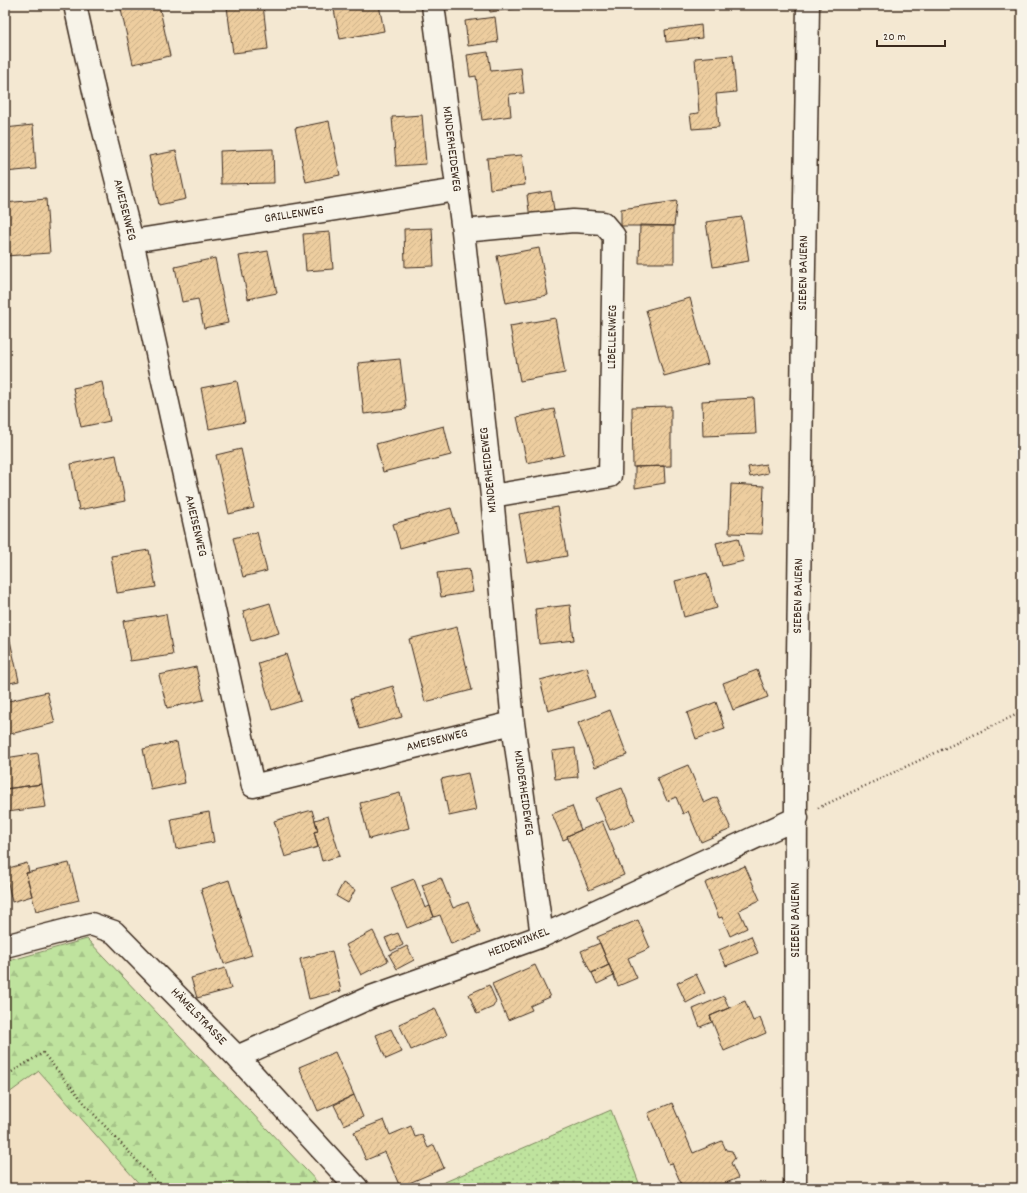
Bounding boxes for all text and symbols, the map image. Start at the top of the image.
scale bar [877,22,945,48]
text: 20 m [883,29,906,46]
street label: MINDERHEIDEWEG [436,105,466,193]
street label: AMEISENWEG [107,177,141,243]
street label: GRILLENWEG [263,201,325,229]
street label: SIEBEN BAUERN [794,235,814,311]
street label: LIBELLENWEG [603,305,623,369]
street label: MINDERHEIDEWEG [475,426,503,514]
street label: AMEISENWEG [179,493,211,559]
street label: SIEBEN BAUERN [789,558,809,634]
street label: AMEISENWEG [404,724,470,758]
street label: MINDERHEIDEWEG [508,749,538,837]
street label: SIEBEN BAUERN [787,882,806,958]
street label: HEIDEWINKEL [486,922,553,963]
street label: HÄMELSTRASSE [165,984,231,1050]

